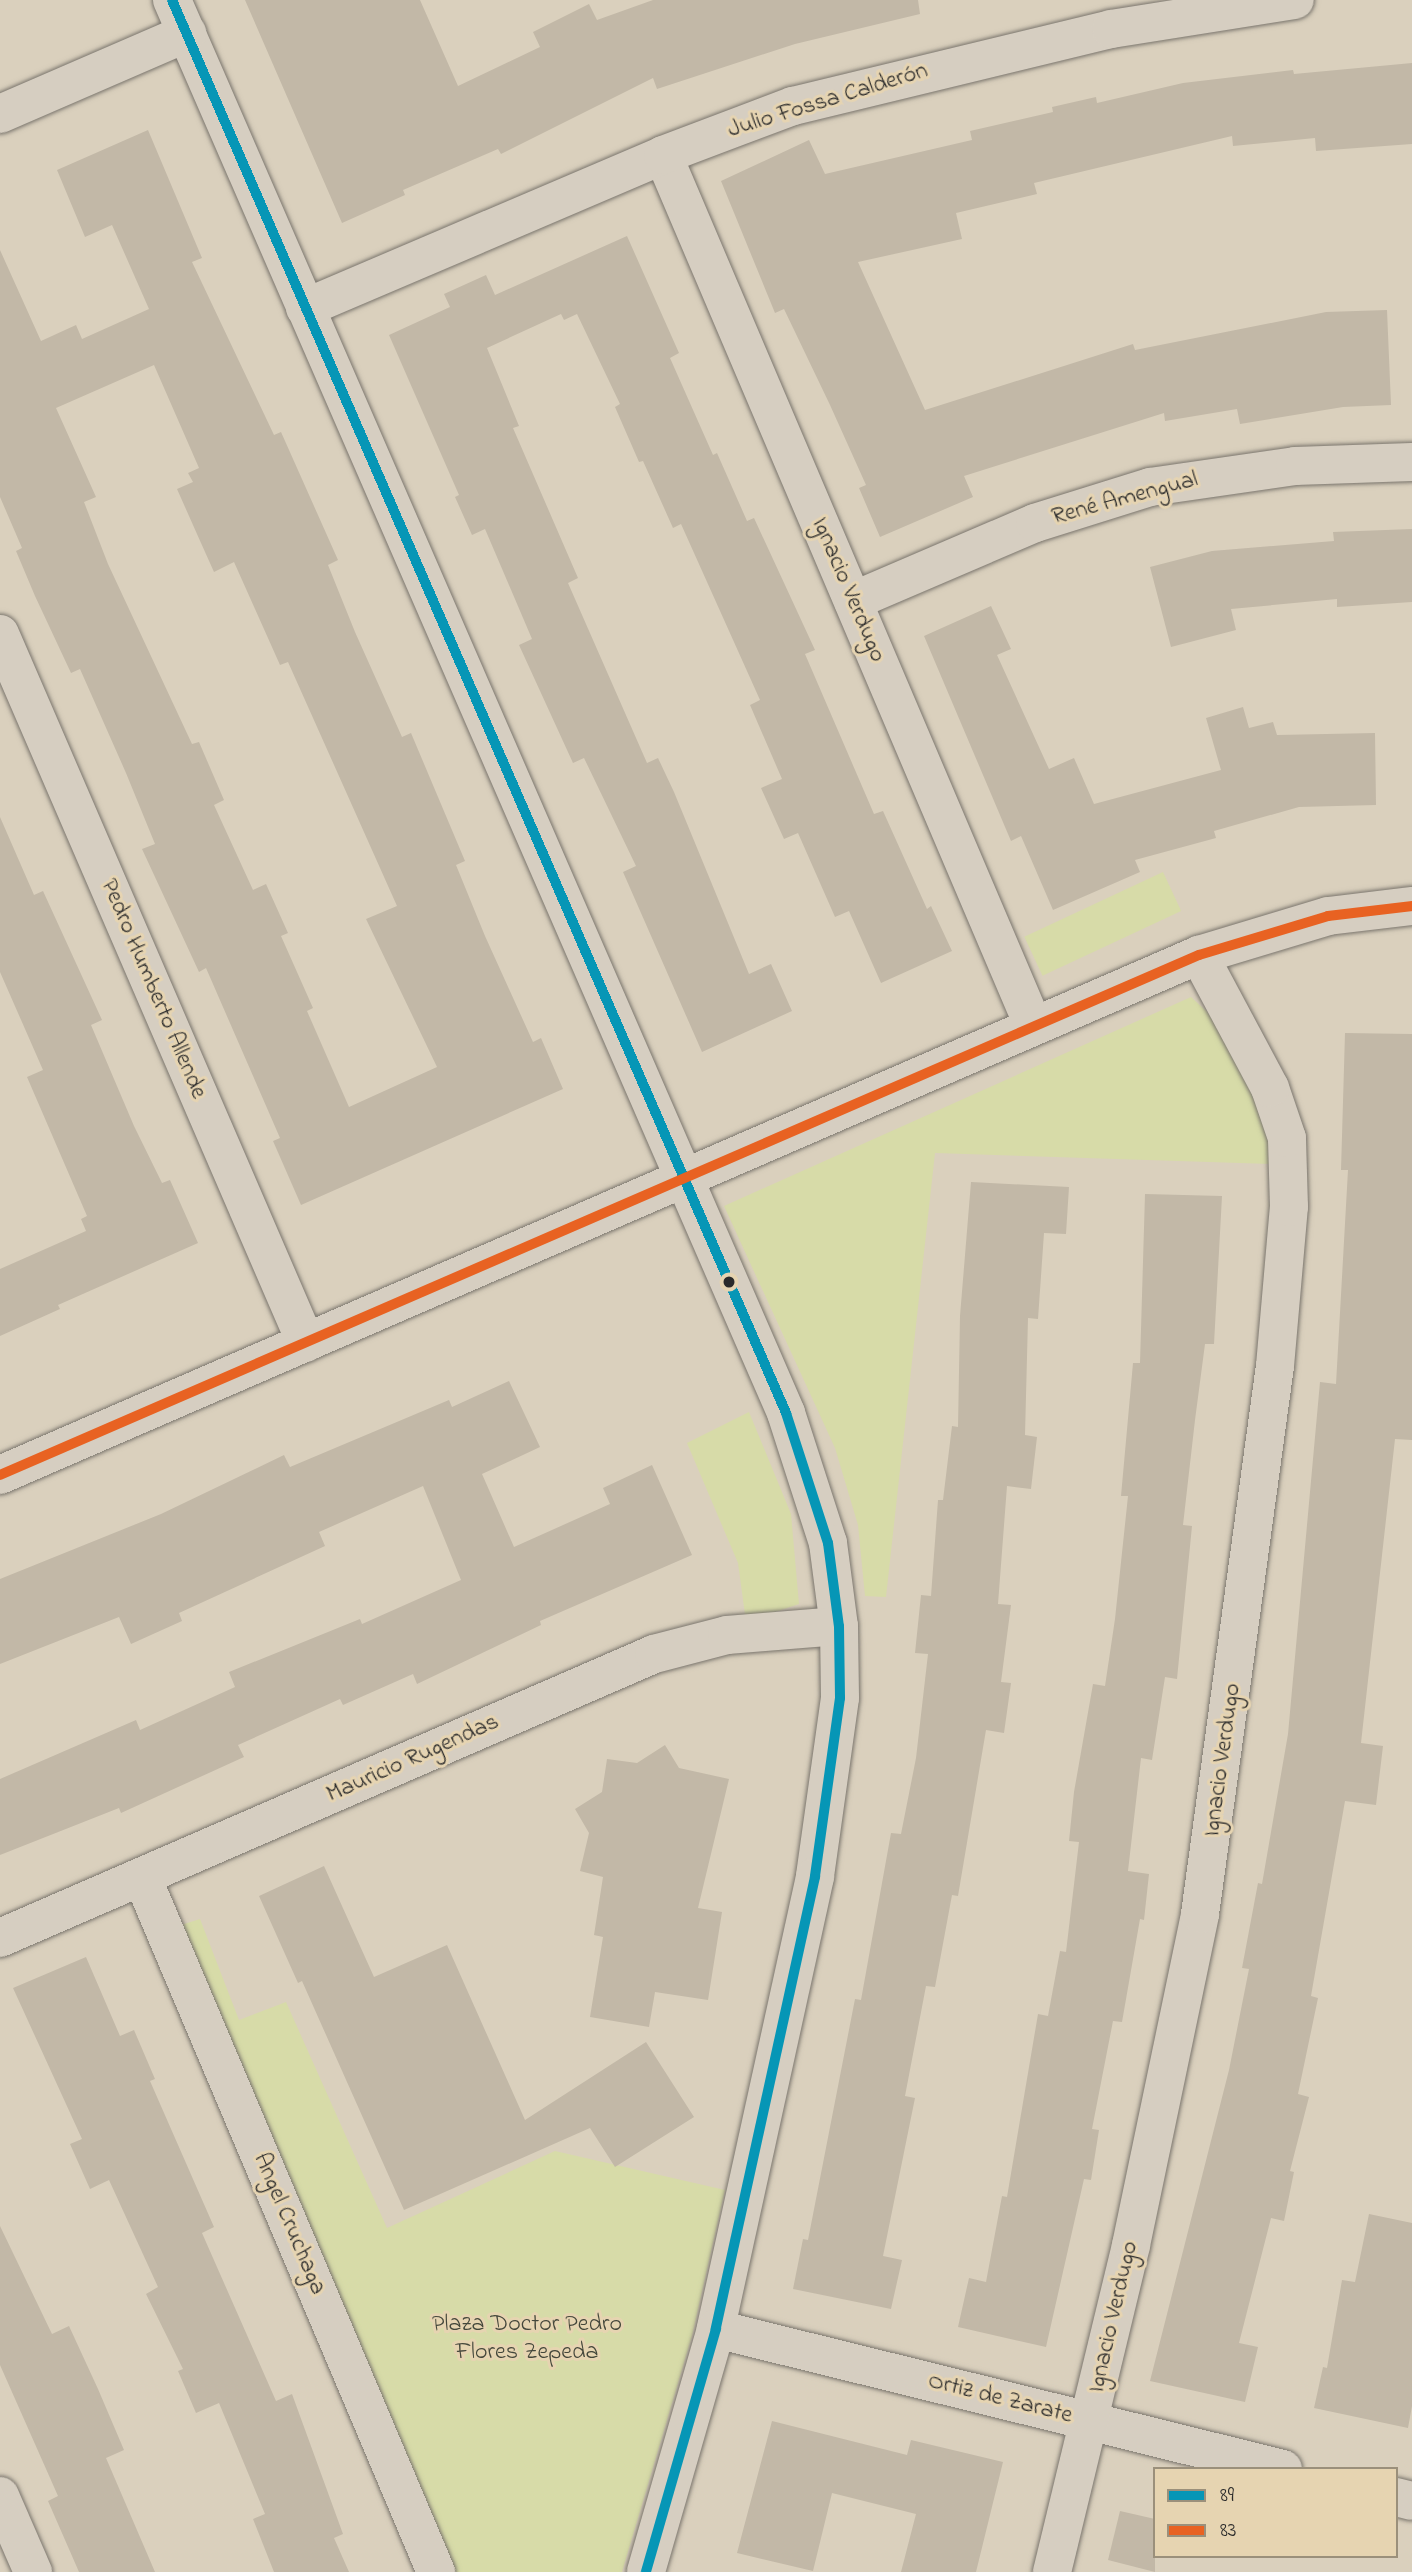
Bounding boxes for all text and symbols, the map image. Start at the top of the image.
street label: Julio Fossa Calderón [725,57,931,145]
street label: René Amengual [1049,466,1201,532]
street label: Ignacio Verdugo [805,513,891,667]
street label: Pedro Humberto Allende [94,875,212,1103]
unlabelled marker [722,1275,736,1289]
street label: Ignacio Verdugo [1198,1681,1248,1839]
street label: Mauricio Rugendas [322,1708,504,1810]
street label: Angel Cruchaga [246,2149,332,2299]
street label: Ignacio Verdugo [1083,2238,1145,2396]
park label: Plaza Doctor Pedro Flores Zepeda [432,2311,622,2367]
street label: Ortiz de Zarate [925,2367,1075,2431]
legend [1153,2467,1398,2558]
text: 89 [1220,2481,1234,2511]
text: 83 [1220,2516,1237,2546]

